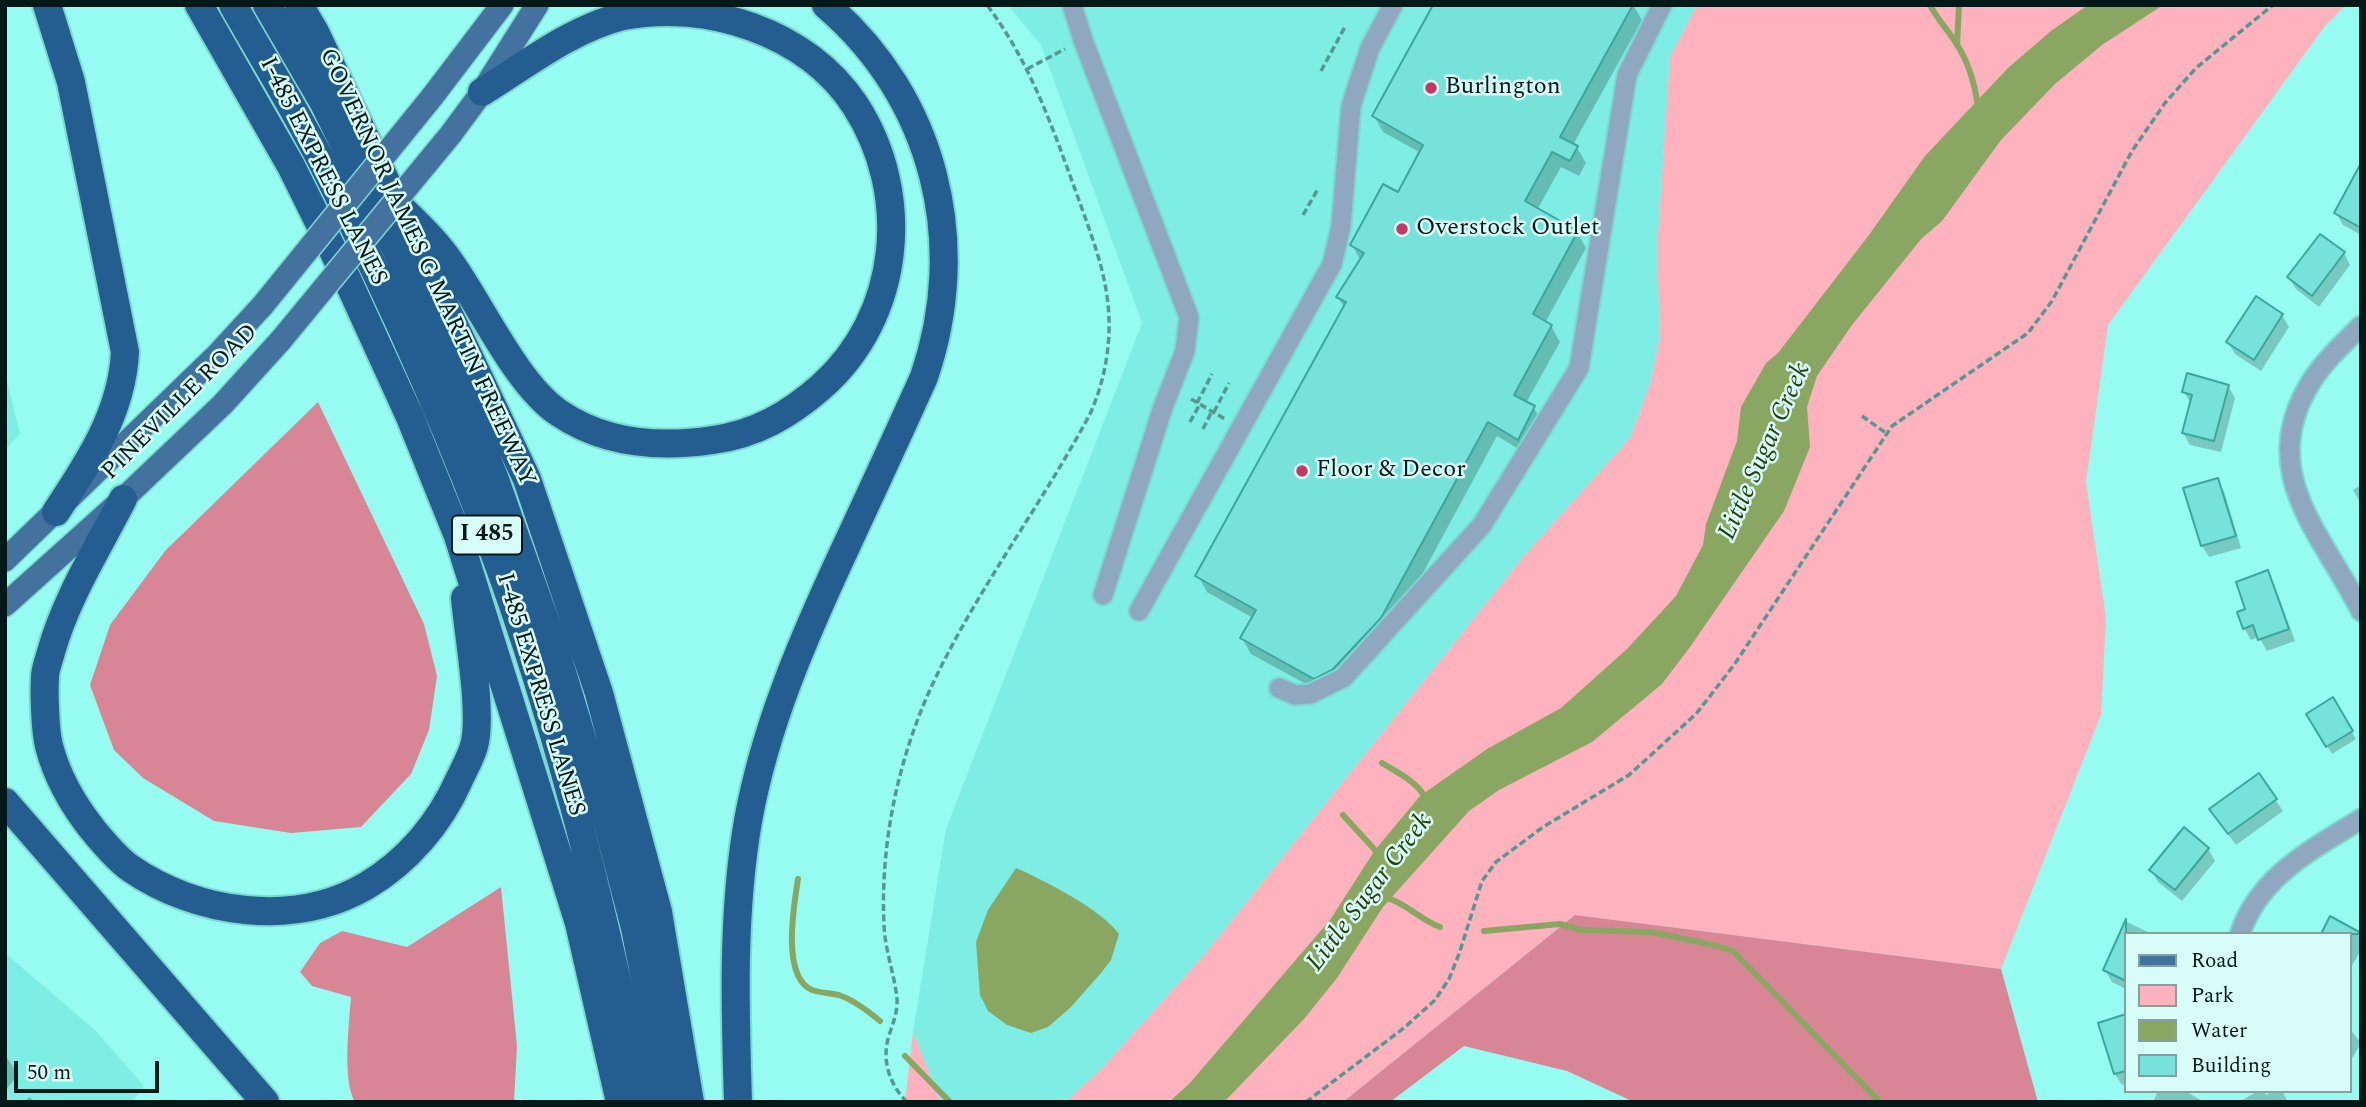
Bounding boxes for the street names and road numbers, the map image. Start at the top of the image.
street label: GOVERNOR JAMES G MARTIN FREEWAY [311,44,541,492]
street label: I-485 EXPRESS LANES [252,53,392,291]
street label: PINEVILLE ROAD [97,319,265,487]
road number: I 485 [452,516,522,554]
street label: I-485 EXPRESS LANES [488,570,590,820]

